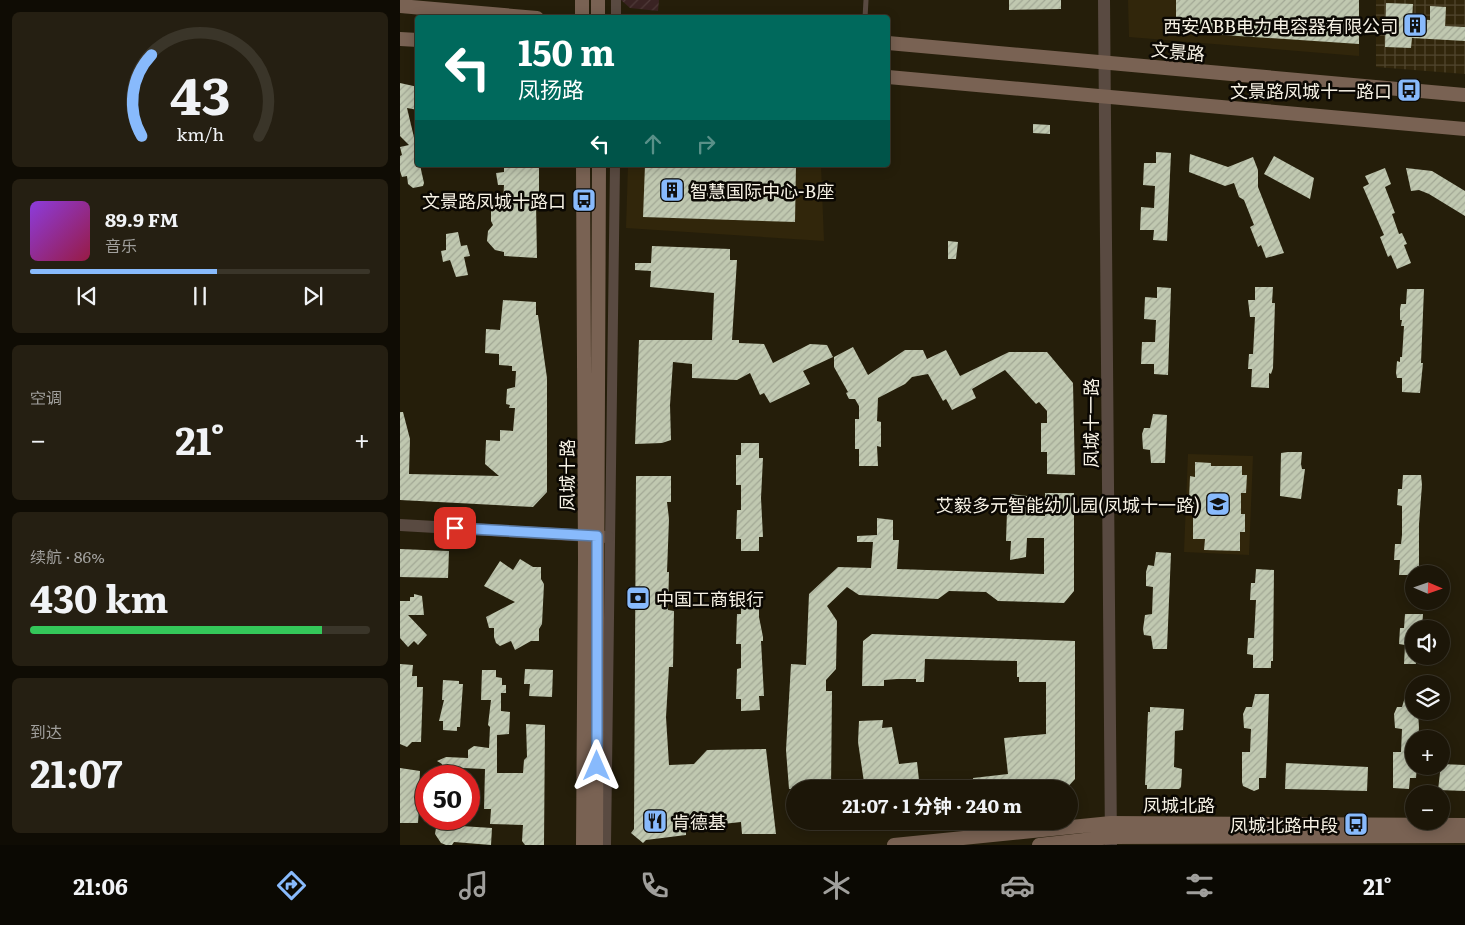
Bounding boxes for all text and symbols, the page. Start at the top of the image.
place label: 西安ABB电力电容器有限公司 [1163,12,1398,39]
building icon: 西安ABB电力电容器有限公司 [1402,12,1428,38]
text: 150 m [518,25,615,77]
icon: left [435,35,500,100]
street label: 文景路 [1150,35,1206,67]
text: 43 [170,54,230,131]
text: 凤扬路 [518,72,584,105]
place label: 文景路凤城十一路口 [1230,77,1392,104]
bus stop icon: 文景路凤城十一路口 [1396,77,1422,103]
text: km/h [176,120,224,147]
icon: left [586,130,614,158]
icon: ahead [639,130,667,158]
icon: right [692,130,720,158]
building icon: 智慧国际中心-B座 [659,177,685,203]
place label: 智慧国际中心-B座 [690,177,834,204]
place label: 文景路凤城十路口 [422,187,566,214]
bus stop icon: 文景路凤城十路口 [571,187,597,213]
text: 89.9 FM [105,205,179,233]
text: 音乐 [105,233,137,257]
icon: previous [73,282,101,310]
icon: pause [186,282,214,310]
icon: next [299,282,327,310]
street label: 凤城十一路 [1077,378,1104,468]
text: 空调 [30,385,62,409]
text: 21° [175,410,225,467]
text: − [30,417,46,459]
text: + [354,417,370,459]
street label: 凤城十路 [553,439,580,511]
place label: 艾毅多元智能幼儿园(凤城十一路) [936,491,1200,518]
school or university icon: 艾毅多元智能幼儿园(凤城十一路) [1205,491,1231,517]
pin [434,507,476,549]
icon: arrive [441,514,469,542]
text: 续航 · 86% [30,544,105,568]
north arrow [1405,565,1450,610]
map controls [1405,565,1450,830]
text: 430 km [30,568,168,625]
bank icon: 中国工商银行 [625,585,651,611]
place label: 中国工商银行 [656,585,764,612]
button: sound [1405,620,1450,665]
button: layers [1405,675,1450,720]
text: 到达 [30,719,62,743]
button: + [1405,730,1450,775]
position arrow [570,739,622,791]
text: 21:07 [30,743,122,800]
speed limit sign: 50 [415,765,480,830]
button: − [1405,785,1450,830]
text: 21:07 · 1 分钟 · 240 m [842,791,1022,819]
street label: 凤城北路 [1143,791,1215,818]
restaurant icon: 肯德基 [642,808,668,834]
place label: 肯德基 [672,808,726,835]
place label: 凤城北路中段 [1230,811,1338,838]
bus stop icon: 凤城北路中段 [1343,811,1369,837]
icon: directions [274,868,309,903]
icon: music [456,868,491,903]
icon: phone [637,868,672,903]
icon: climate [819,868,854,903]
icon: car [1000,868,1035,903]
icon: filters [1182,868,1217,903]
text: 21:06 [73,869,128,902]
text: 21° [1363,869,1392,902]

